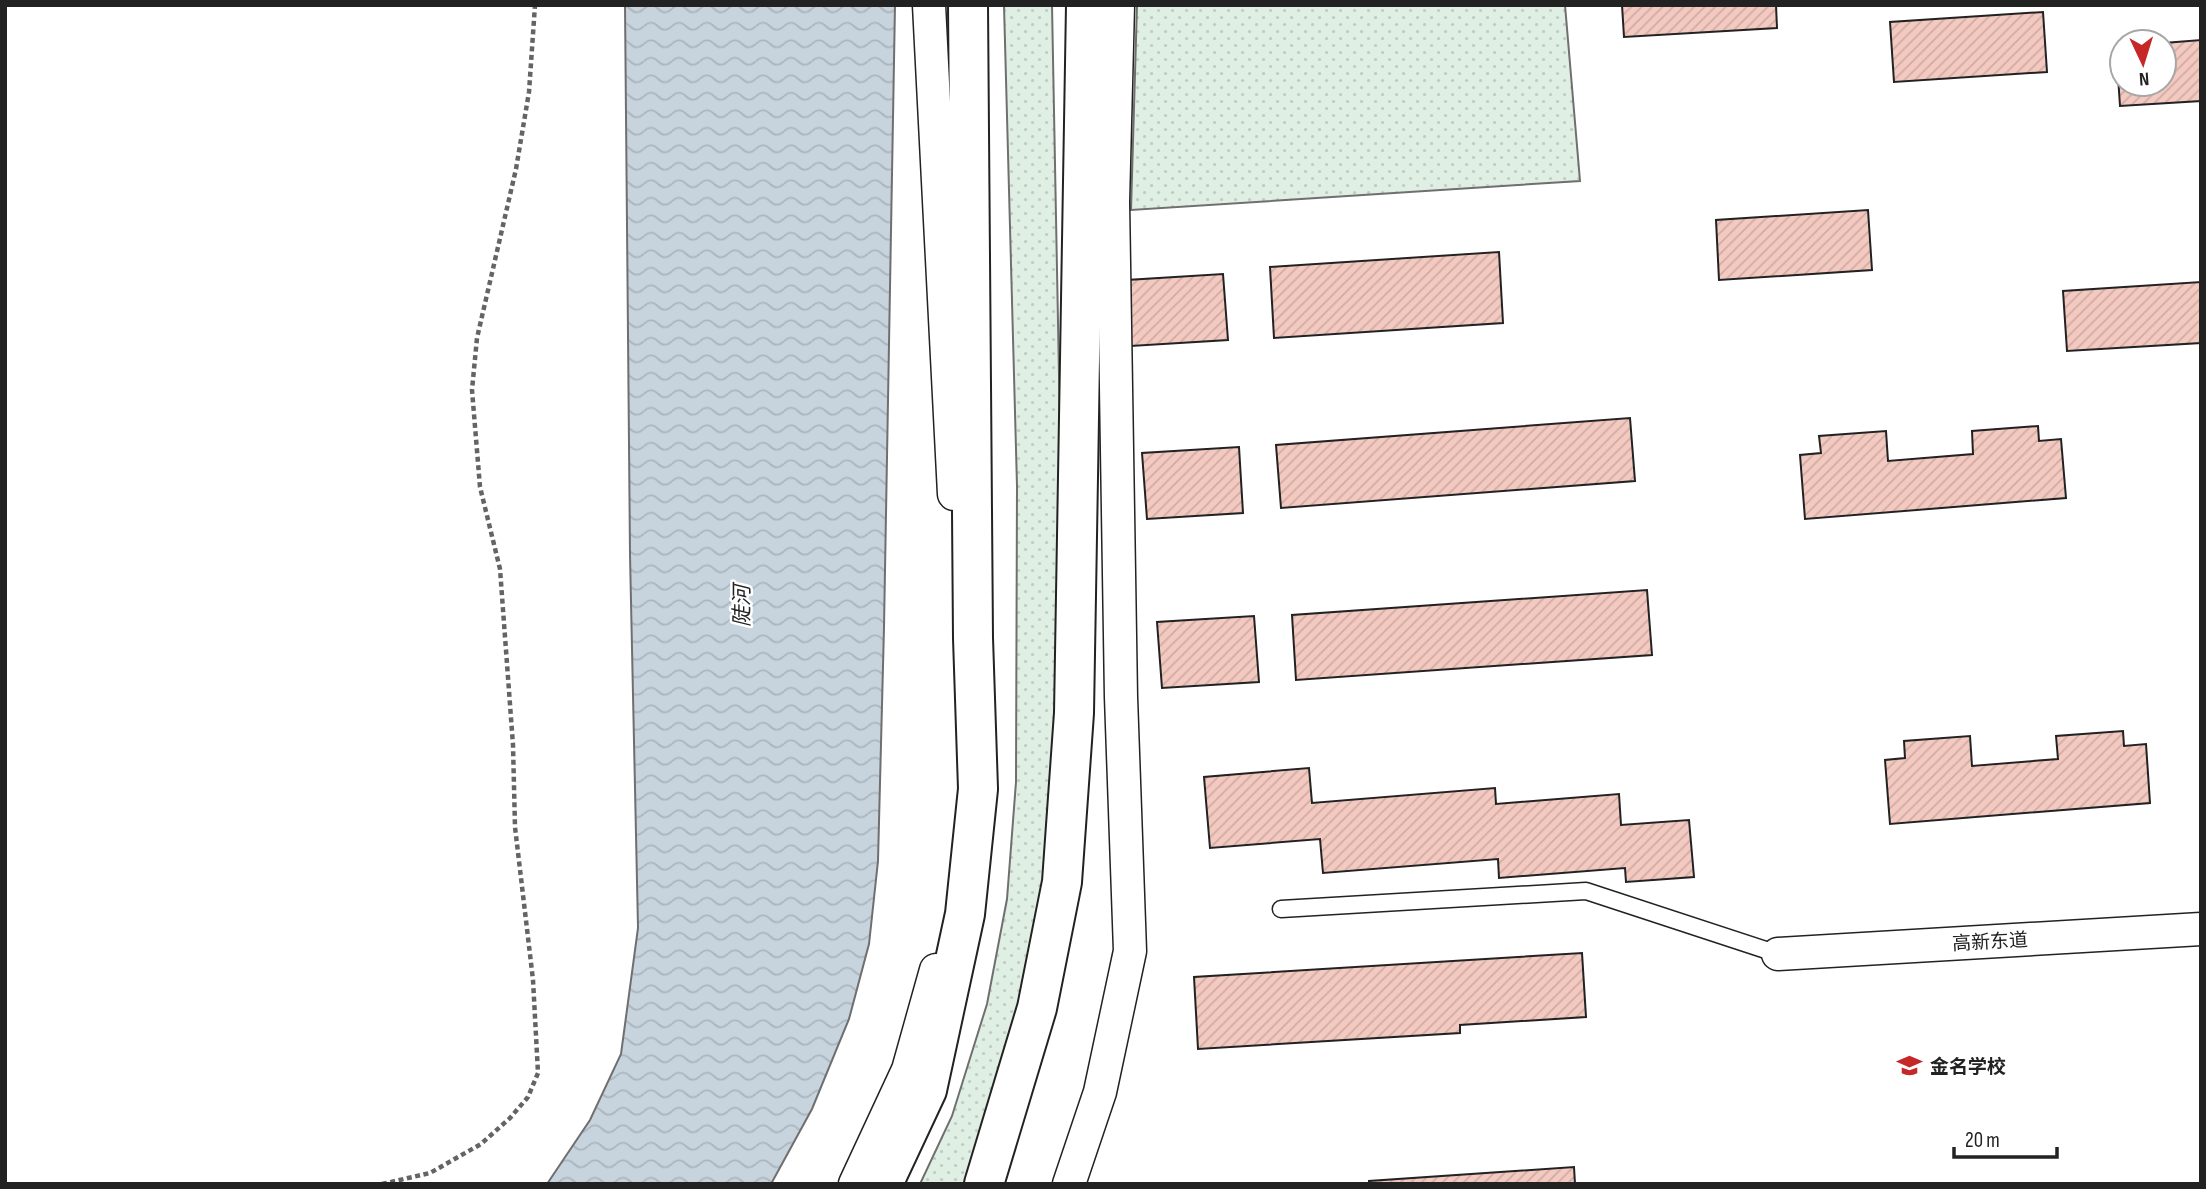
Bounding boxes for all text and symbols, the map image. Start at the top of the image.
north arrow [2108,28,2178,98]
text: N [2138,67,2150,90]
water label: 陡河 [730,581,755,627]
street label: 高新东道 [1952,929,2029,956]
school or university icon: 金名学校 [1896,1052,1924,1080]
place label: 金名学校 [1930,1056,2006,1079]
scale bar [1954,1116,2057,1160]
text: 20 m [1965,1128,2000,1153]

